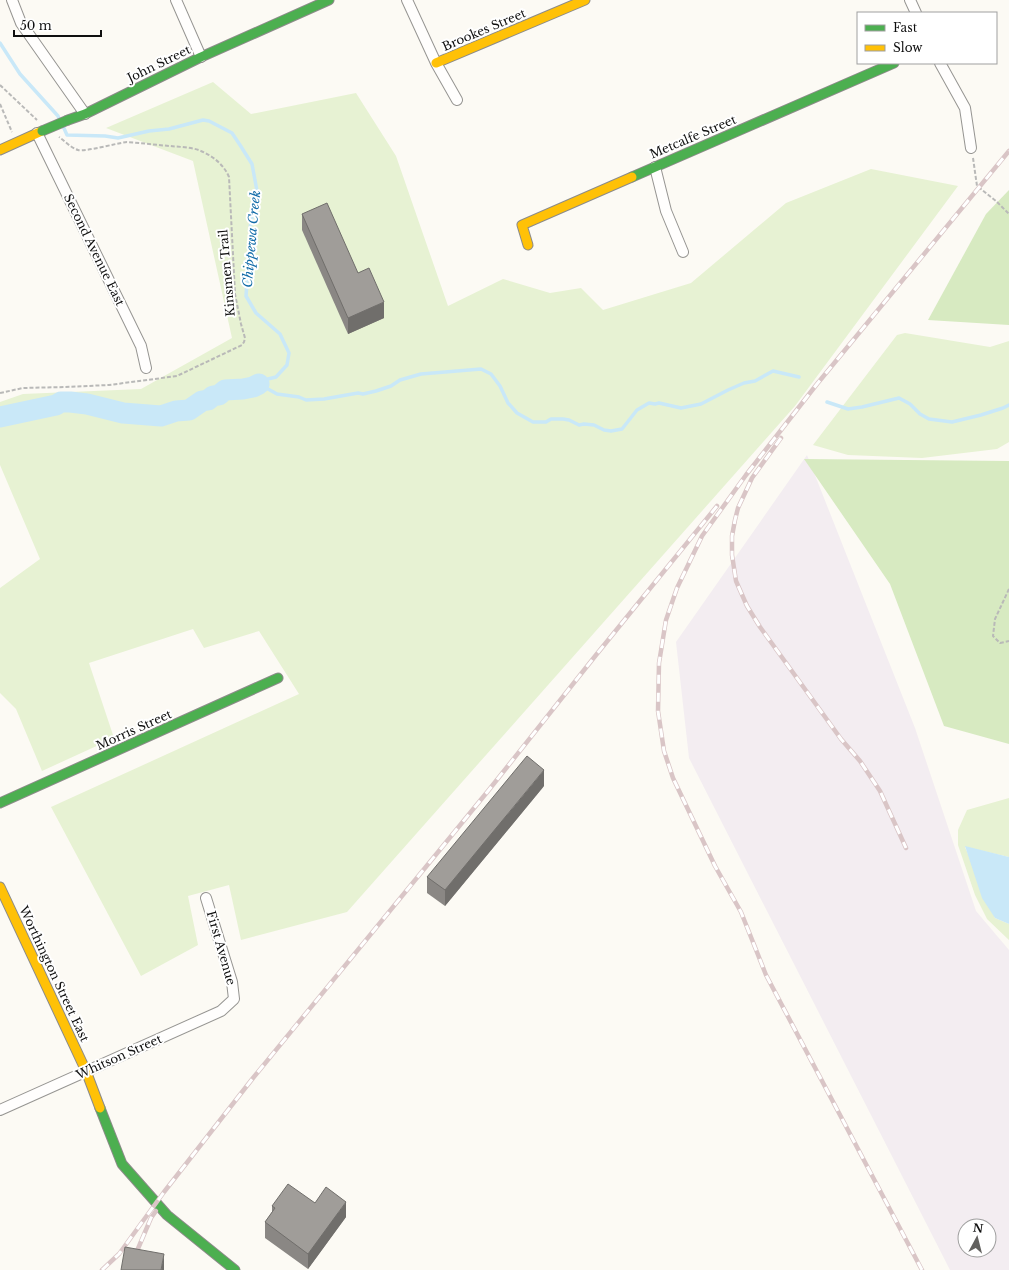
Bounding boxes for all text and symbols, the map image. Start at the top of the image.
street label: Brookes Street [440,5,528,54]
scale bar [14,12,101,38]
legend [857,12,997,64]
text: 50 m [20,18,52,33]
text: Fast [893,20,918,35]
text: Slow [893,40,923,55]
street label: John Street [123,42,193,86]
street label: Metcalfe Street [647,111,739,161]
water label: Chippewa Creek [239,189,264,288]
street label: Second Avenue East [61,191,128,309]
street label: Kinsmen Trail [215,229,238,317]
street label: Morris Street [94,706,174,753]
street label: Worthington Street East [16,903,93,1044]
street label: First Avenue [204,909,239,987]
street label: Whitson Street [73,1031,164,1083]
north arrow [957,1218,997,1258]
text: N [972,1220,985,1236]

